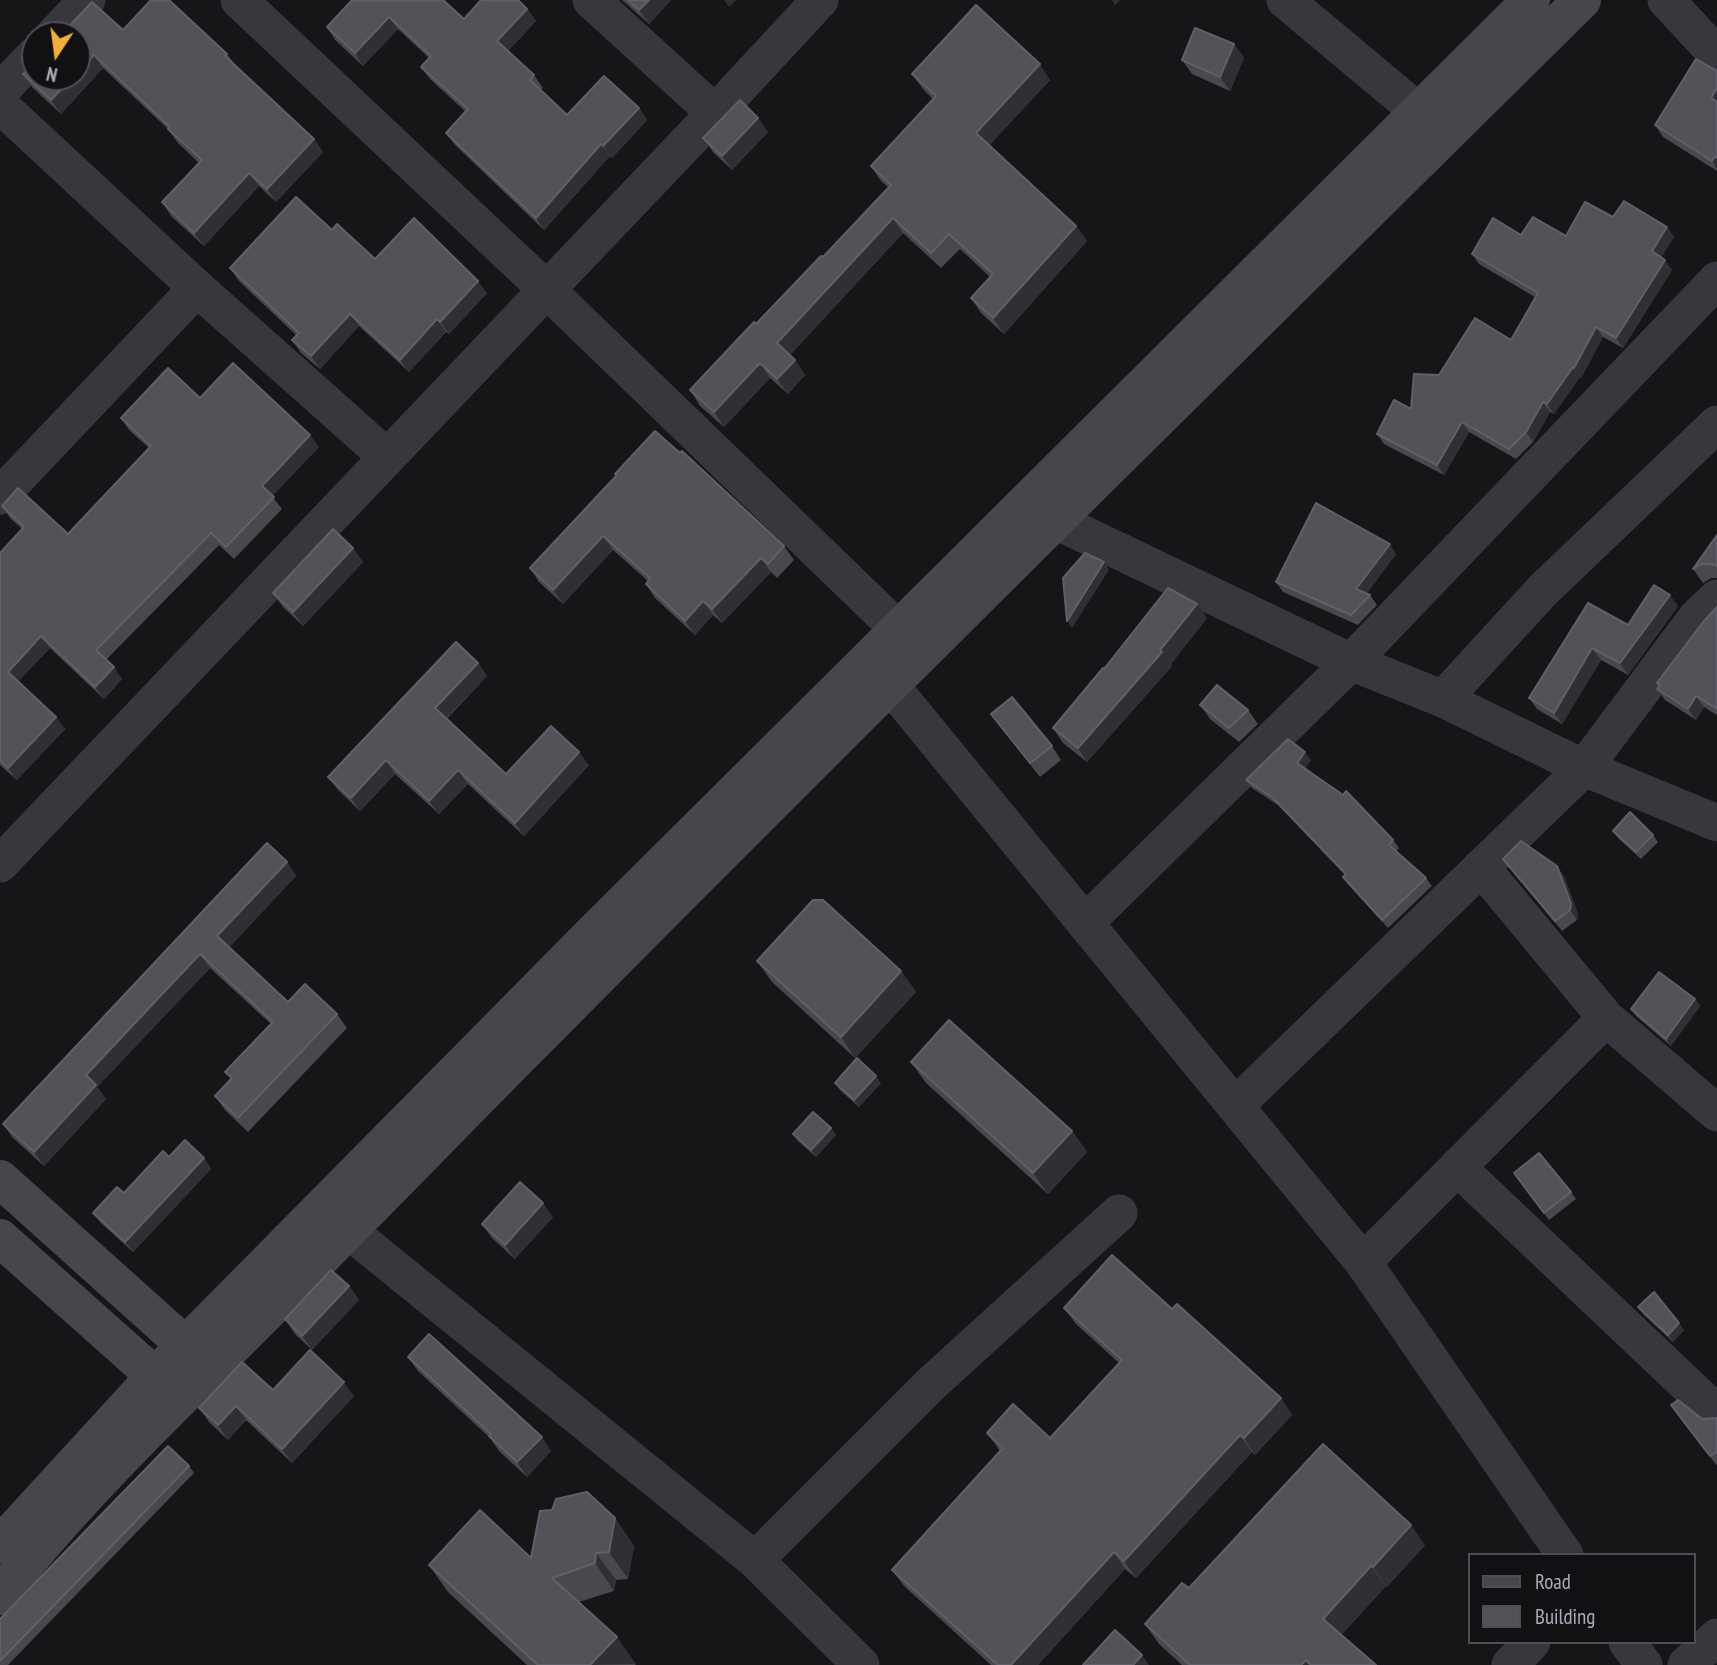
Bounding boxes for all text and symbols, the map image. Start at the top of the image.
north arrow [21,21,91,91]
text: N [44,62,59,87]
legend [1468,1553,1696,1644]
text: Road [1535,1568,1571,1595]
text: Building [1535,1603,1595,1630]

